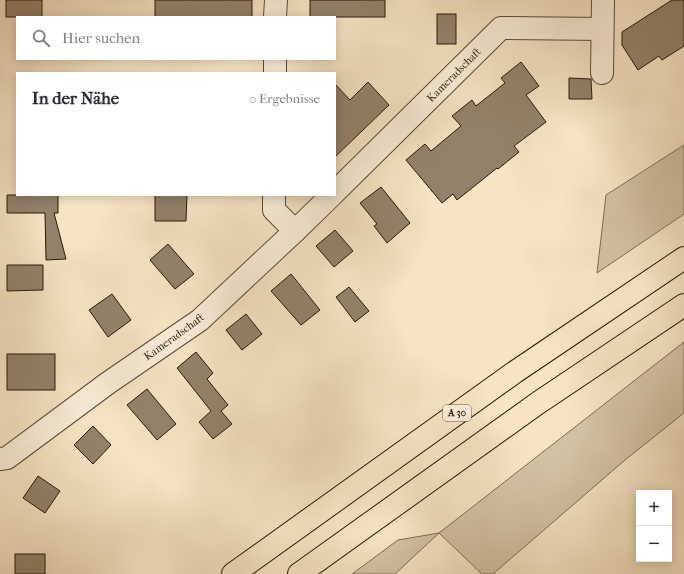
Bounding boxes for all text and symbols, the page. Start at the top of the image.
search box [16,16,336,60]
icon: search [30,27,52,49]
text: Hier suchen [62,29,140,47]
street label: Kameradschaft [424,45,484,105]
text: In der Nähe [32,88,119,108]
text: 0 Ergebnisse [249,91,320,106]
street label: Kameradschaft [141,311,207,363]
road number: A 30 [443,405,471,421]
map controls [636,490,672,562]
button: + [636,490,672,526]
button: − [636,526,672,562]

